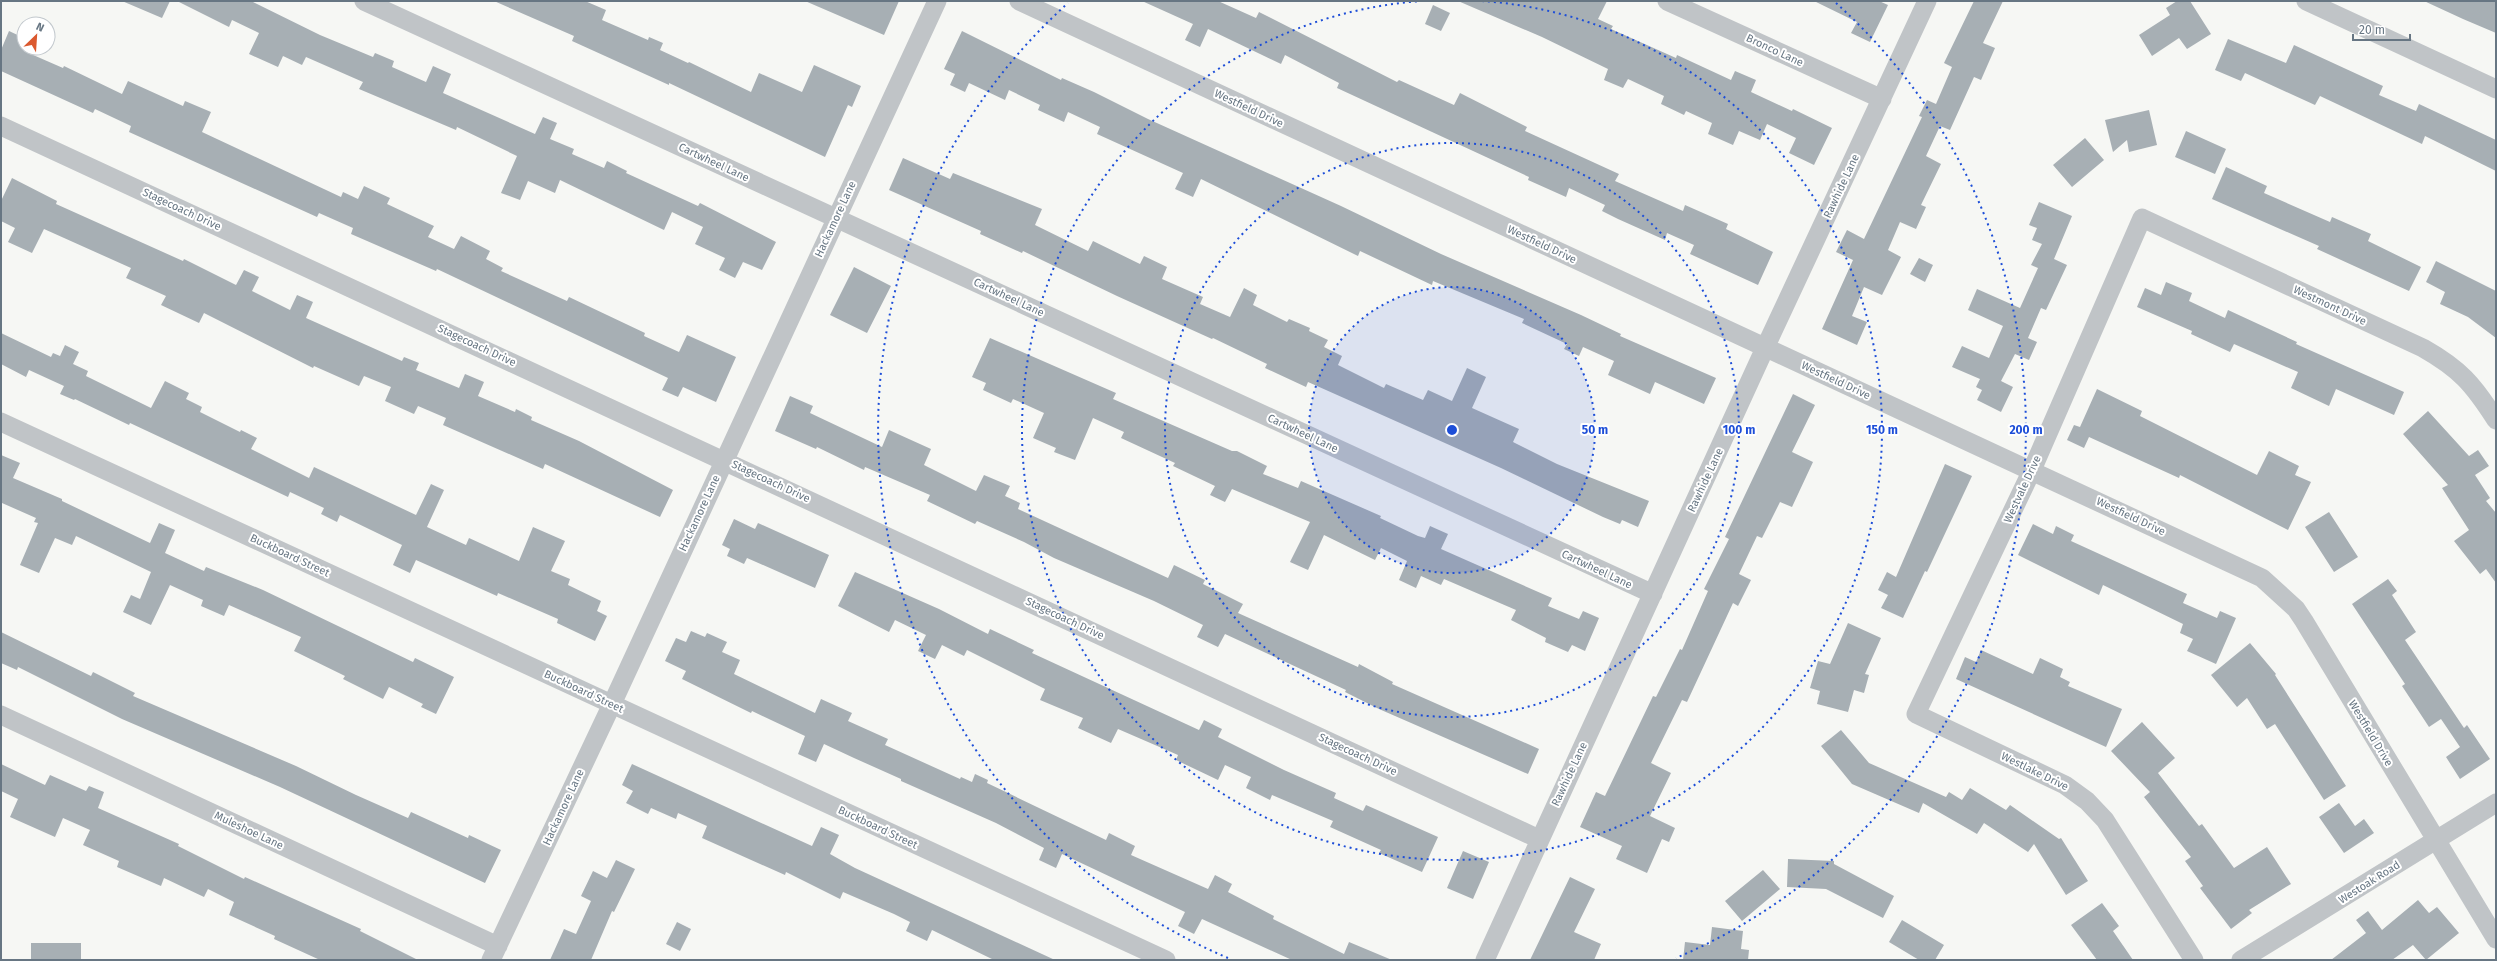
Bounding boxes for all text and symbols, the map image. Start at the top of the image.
north arrow [16,16,56,56]
scale bar [2353,16,2410,42]
text: N [34,20,46,35]
text: 20 m [2359,23,2385,37]
street label: Bronco Lane [1744,32,1805,69]
street label: Westfield Drive [1212,87,1285,130]
street label: Cartwheel Lane [676,140,751,185]
street label: Rawhide Lane [1821,152,1862,220]
street label: Hackamore Lane [812,179,859,259]
street label: Stagecoach Drive [140,186,223,233]
street label: Westfield Drive [1505,223,1578,266]
street label: Cartwheel Lane [971,275,1046,320]
street label: Westmont Drive [2291,283,2368,328]
street label: Stagecoach Drive [435,322,518,369]
street label: Westfield Drive [1799,359,1872,402]
street label: Cartwheel Lane [1265,411,1340,456]
centre of rings [1445,423,1459,437]
text: 50 m [1582,423,1608,437]
text: 100 m [1723,423,1755,437]
text: 150 m [1866,423,1898,437]
text: 200 m [2009,423,2043,437]
street label: Rawhide Lane [1685,446,1726,514]
street label: Westvale Drive [2001,453,2044,525]
street label: Stagecoach Drive [729,458,812,505]
street label: Hackamore Lane [676,473,723,553]
street label: Westfield Drive [2094,495,2167,538]
street label: Buckboard Street [248,531,332,580]
street label: Cartwheel Lane [1559,547,1634,592]
street label: Stagecoach Drive [1023,595,1106,642]
street label: Buckboard Street [542,667,626,716]
street label: Westfield Drive [2346,698,2395,769]
street label: Stagecoach Drive [1316,731,1399,778]
street label: Rawhide Lane [1549,740,1590,808]
street label: Westlake Drive [1999,750,2071,793]
street label: Hackamore Lane [540,767,587,847]
street label: Buckboard Street [836,803,920,852]
street label: Muleshoe Lane [212,809,285,852]
street label: Westoak Road [2336,858,2402,907]

